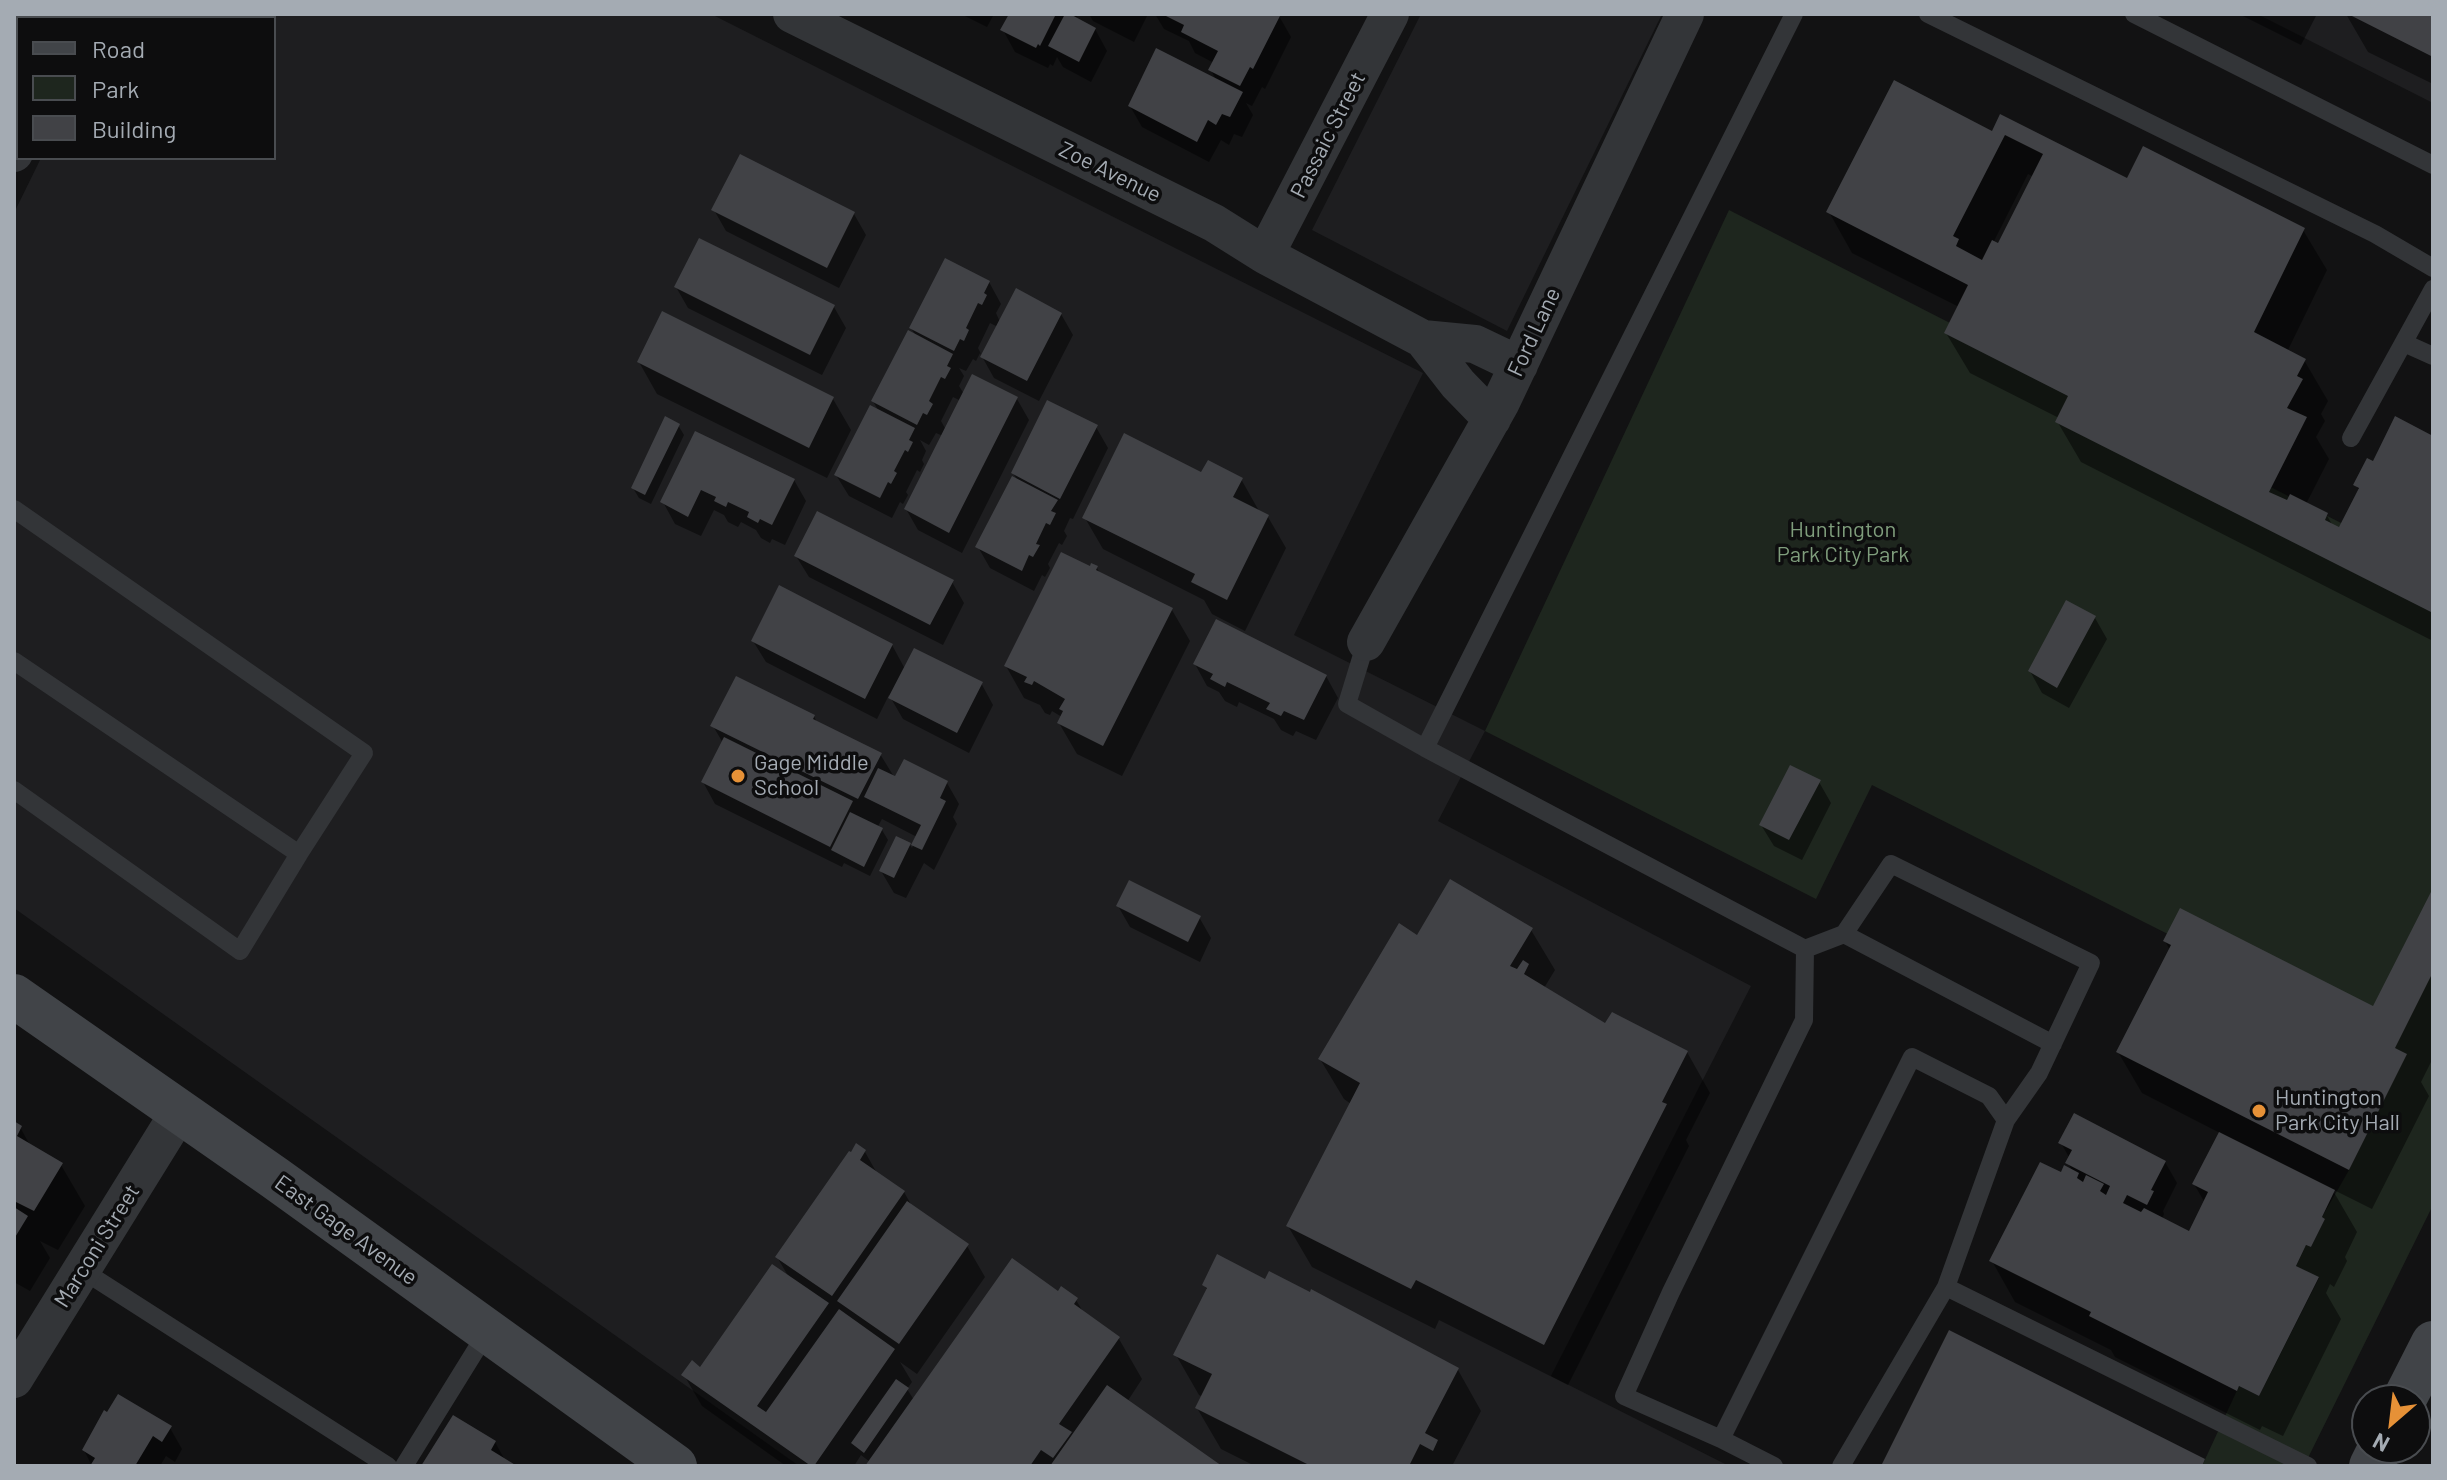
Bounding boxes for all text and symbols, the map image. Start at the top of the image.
legend [16,16,276,160]
text: Road [92,34,145,63]
street label: Passaic Street [1285,68,1371,202]
text: Park [92,74,139,103]
text: Building [92,114,176,143]
street label: Zoe Avenue [1055,136,1165,208]
street label: Ford Lane [1502,283,1566,381]
park label: Huntington Park City Park [1777,517,1909,568]
place label: Gage Middle School [754,750,869,802]
marker: Gage Middle School [729,767,747,785]
place label: Huntington Park City Hall [2275,1085,2400,1136]
marker: Huntington Park City Hall [2250,1102,2268,1120]
street label: East Gage Avenue [270,1169,422,1291]
street label: Marconi Street [49,1180,145,1312]
north arrow [2351,1384,2431,1464]
text: N [2368,1429,2393,1458]

